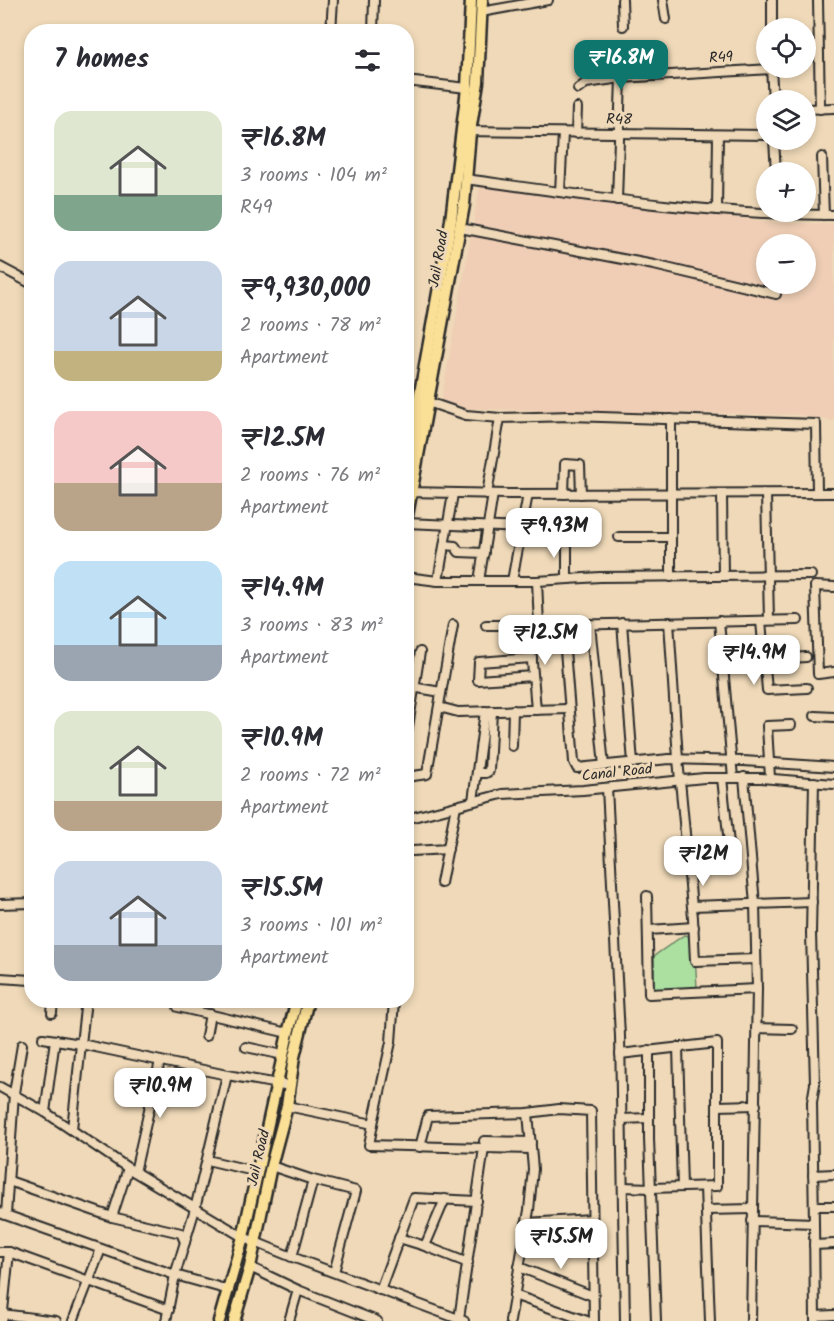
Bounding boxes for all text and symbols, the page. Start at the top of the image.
map controls [756,18,816,294]
button: locate [756,18,816,78]
text: 7 homes [54,39,149,81]
pin: ₹16.8M [572,40,670,91]
text: ₹16.8M [588,43,654,75]
icon: filters [351,44,384,77]
street label: R49 [708,45,735,71]
button: layers [756,90,816,150]
street label: R48 [606,108,633,132]
text: ₹16.8M [240,118,326,160]
icon: home [102,135,174,207]
text: 3 rooms · 104 m² [240,160,387,192]
button: + [756,162,816,222]
text: R49 [240,192,272,224]
street label: Jail Road [422,228,456,289]
button: − [756,234,816,294]
text: ₹9,930,000 [240,268,370,310]
icon: home [102,285,174,357]
text: 2 rooms · 78 m² [240,310,381,342]
text: Apartment [240,342,329,374]
text: ₹12.5M [240,418,325,460]
icon: home [102,435,174,507]
text: 2 rooms · 76 m² [240,460,380,492]
text: Apartment [240,492,329,524]
pin: ₹9.93M [505,508,603,559]
text: ₹9.93M [520,511,588,543]
text: ₹14.9M [240,568,324,610]
icon: home [102,585,174,657]
text: 3 rooms · 83 m² [240,610,383,642]
pin: ₹12.5M [496,615,594,666]
text: ₹12.5M [512,618,578,650]
pin: ₹14.9M [705,635,803,686]
text: ₹14.9M [722,638,786,670]
text: Apartment [240,642,329,674]
text: ₹10.9M [240,718,323,760]
icon: home [102,735,174,807]
street label: Canal Road [581,757,654,789]
text: 2 rooms · 72 m² [240,760,381,792]
text: Apartment [240,792,329,824]
pin: ₹12M [667,836,739,887]
text: ₹12M [678,839,728,871]
text: ₹15.5M [240,868,323,910]
icon: home [102,885,174,957]
text: 3 rooms · 101 m² [240,910,382,942]
text: Apartment [240,942,329,974]
pin: ₹10.9M [111,1068,209,1119]
text: ₹10.9M [128,1071,192,1103]
street label: Jail Road [241,1127,277,1189]
pin: ₹15.5M [512,1219,610,1270]
text: ₹15.5M [529,1222,593,1254]

